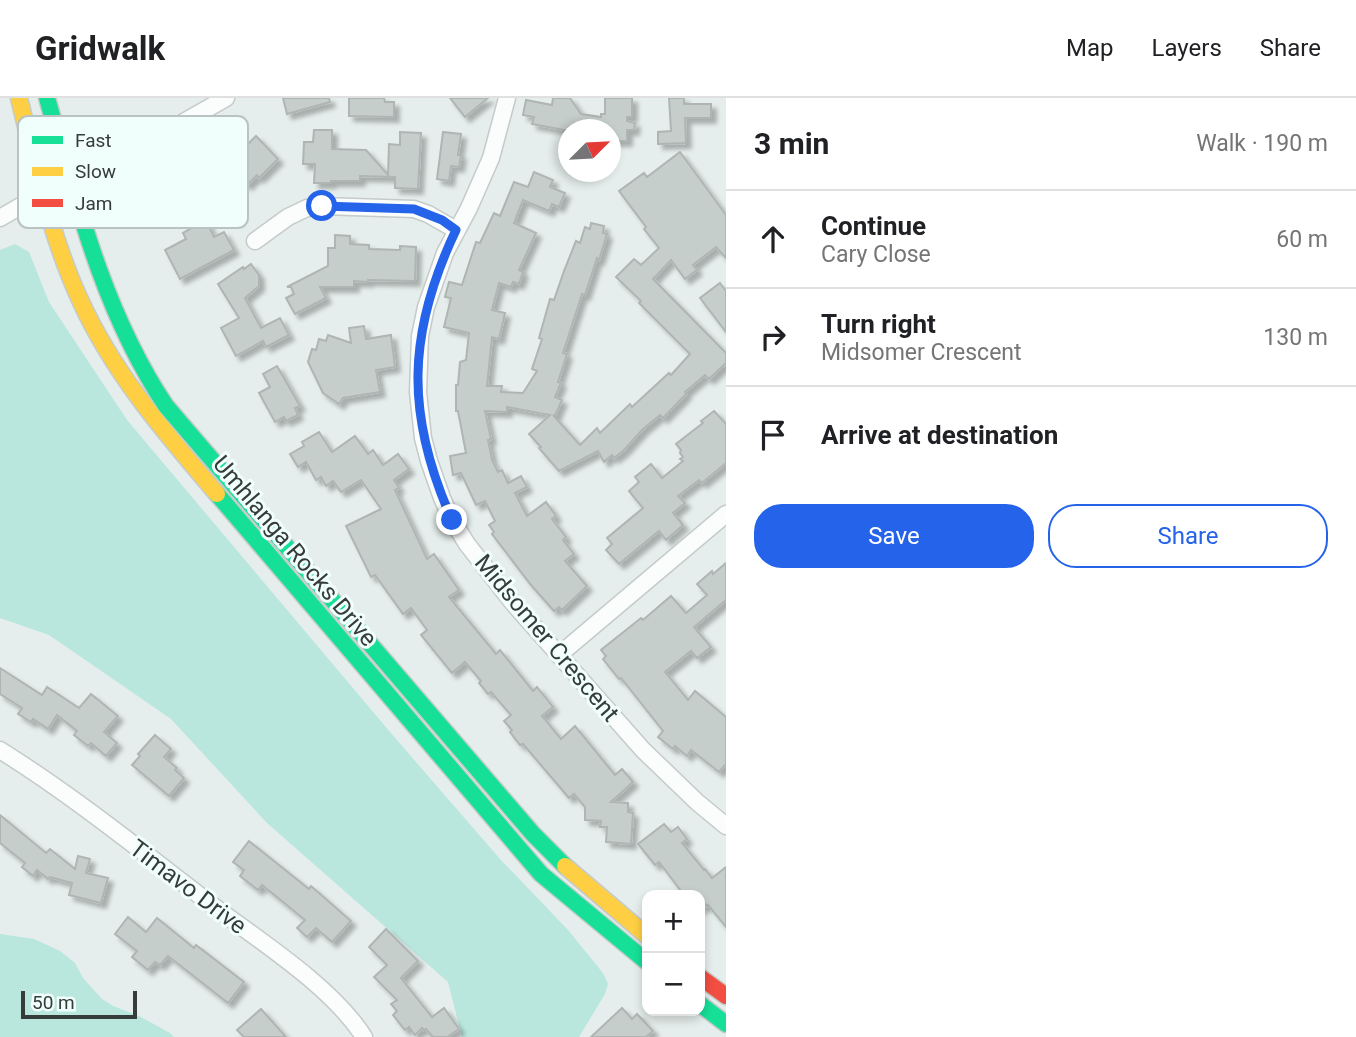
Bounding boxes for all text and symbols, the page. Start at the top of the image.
text: Gridwalk [35,29,165,68]
text: Map [1066,34,1114,62]
text: Layers [1152,34,1222,62]
text: Share [1260,34,1321,62]
legend [18,116,248,228]
north arrow [558,119,621,182]
text: 3 min [754,126,829,161]
text: Fast [75,129,112,152]
text: Walk · 190 m [1196,130,1328,157]
text: Slow [75,160,116,183]
route start [306,190,337,221]
text: Jam [75,192,112,215]
text: Continue [821,211,926,241]
icon: ahead [754,220,792,258]
text: 60 m [1276,226,1328,253]
text: Cary Close [821,241,931,268]
text: Turn right [821,309,936,339]
icon: right [754,318,792,356]
text: 130 m [1263,324,1328,351]
text: Midsomer Crescent [821,339,1022,366]
icon: arrive [754,416,792,454]
text: Arrive at destination [821,420,1058,450]
street label: Umhlanga Rocks Drive [207,450,383,652]
route end [436,504,467,535]
button: Save [754,504,1034,568]
button: Share [1048,504,1328,568]
street label: Midsomer Crescent [469,549,625,727]
street label: Timavo Drive [124,834,252,940]
map controls [642,890,705,1016]
button: + [642,890,705,953]
button: − [642,953,705,1016]
scale bar [21,988,136,1020]
text: 50 m [32,991,75,1014]

